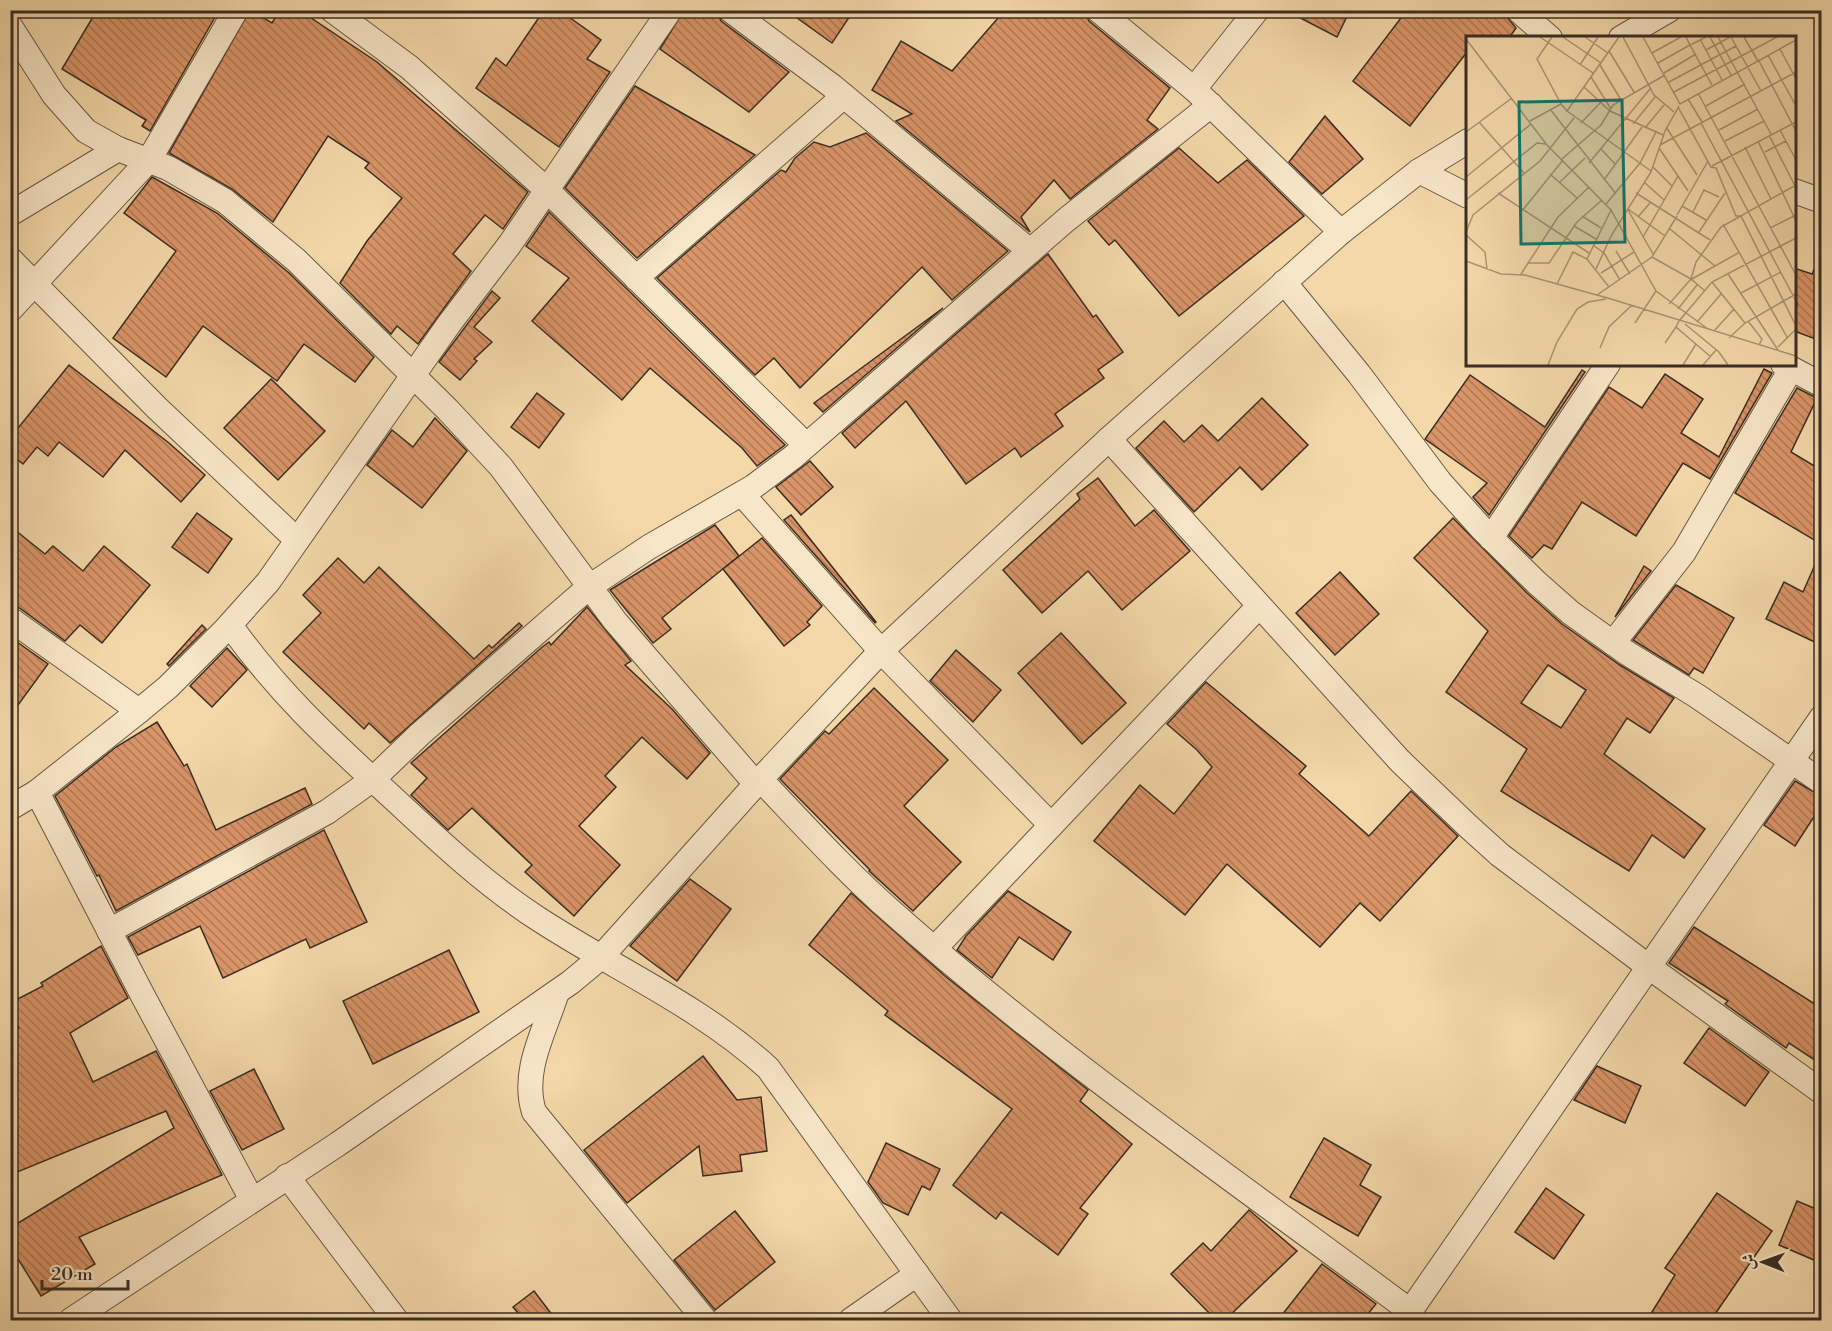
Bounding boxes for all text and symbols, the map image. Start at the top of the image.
inset map [1466,36,1796,366]
north arrow [1733,1232,1793,1292]
scale bar [42,1253,128,1291]
text: ش [1739,1254,1759,1270]
text: 20 m [51,1263,93,1286]

